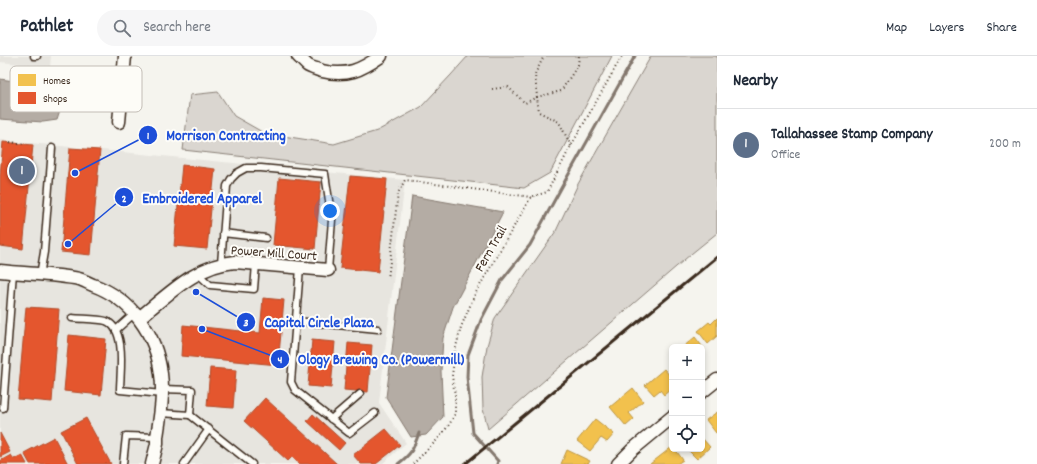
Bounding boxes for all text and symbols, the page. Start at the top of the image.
search box [97,10,377,46]
text: Pathlet [20,14,73,41]
icon: search [111,17,133,39]
text: Search here [143,17,211,39]
text: Map [886,18,907,38]
text: Layers [929,18,964,38]
text: Share [986,18,1017,38]
legend [10,66,142,112]
text: Nearby [733,70,777,94]
text: Homes [43,74,71,90]
text: Shops [43,92,68,108]
callout: Morrison Contracting [138,121,294,148]
text: Tallahassee Stamp Company [771,124,933,146]
text: Morrison Contracting [166,126,286,148]
text: 1 [147,128,150,145]
text: 1 [745,135,747,154]
text: 200 m [989,135,1021,154]
text: Office [771,146,800,165]
pin: 1 [9,156,35,186]
callout: Embroidered Apparel [114,184,270,211]
text: Embroidered Apparel [142,189,262,211]
text: 2 [121,191,127,208]
your location [320,201,340,221]
street label: Fern Trail [470,222,513,276]
street label: Power Mill Court [230,241,318,267]
callout: Capital Circle Plaza [236,308,382,335]
text: Capital Circle Plaza [264,313,375,335]
text: 3 [243,315,249,332]
map controls [669,344,705,452]
button: + [669,344,705,380]
callout: Ology Brewing Co. (Powermill) [270,345,473,372]
text: Ology Brewing Co. (Powermill) [298,350,464,372]
text: 4 [278,352,283,369]
button: − [669,380,705,416]
button: locate [669,416,705,452]

